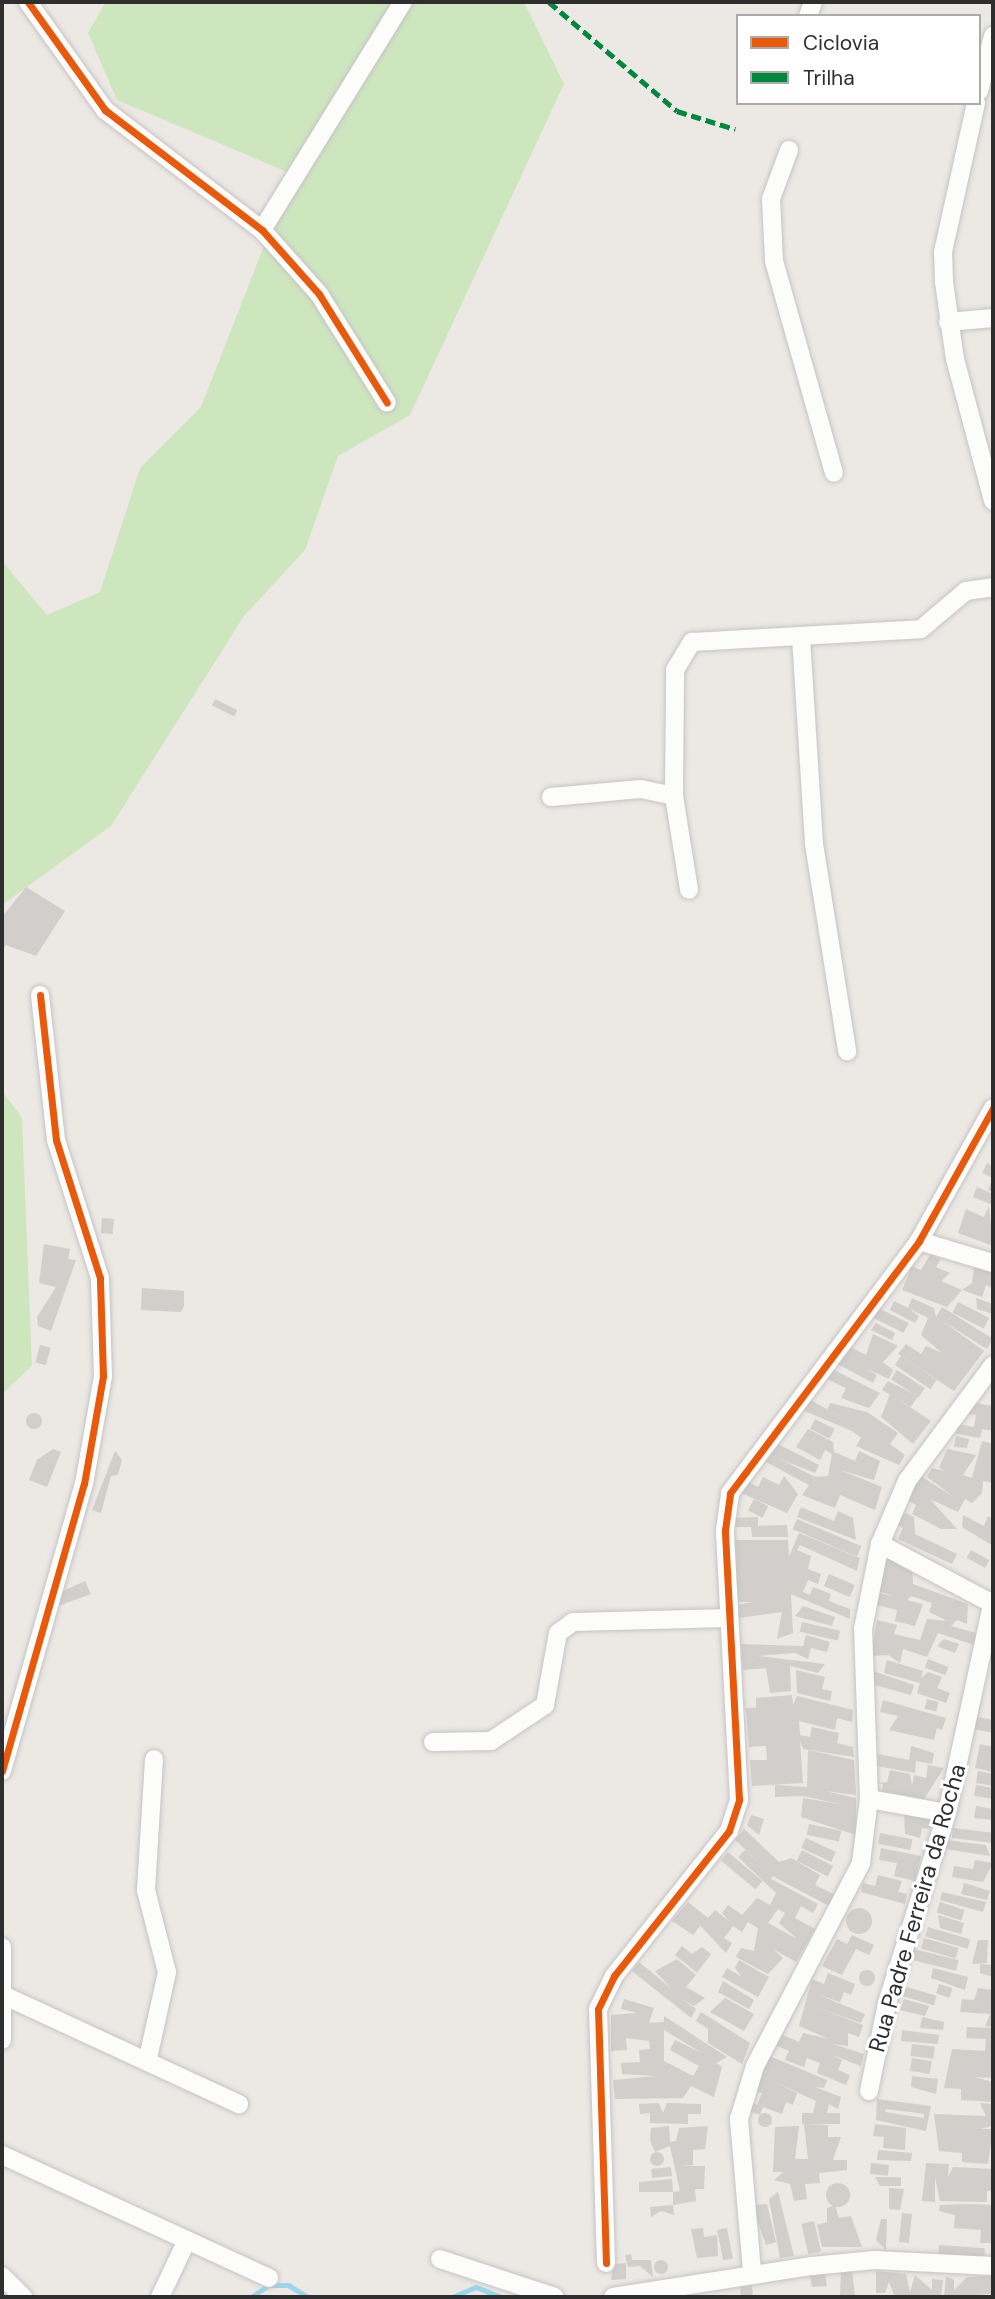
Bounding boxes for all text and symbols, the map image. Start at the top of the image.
legend [736,14,981,105]
text: Ciclovia [803,29,879,57]
text: Trilha [803,64,855,92]
street label: Rua Padre Ferreira da Rocha [863,1761,971,2055]

